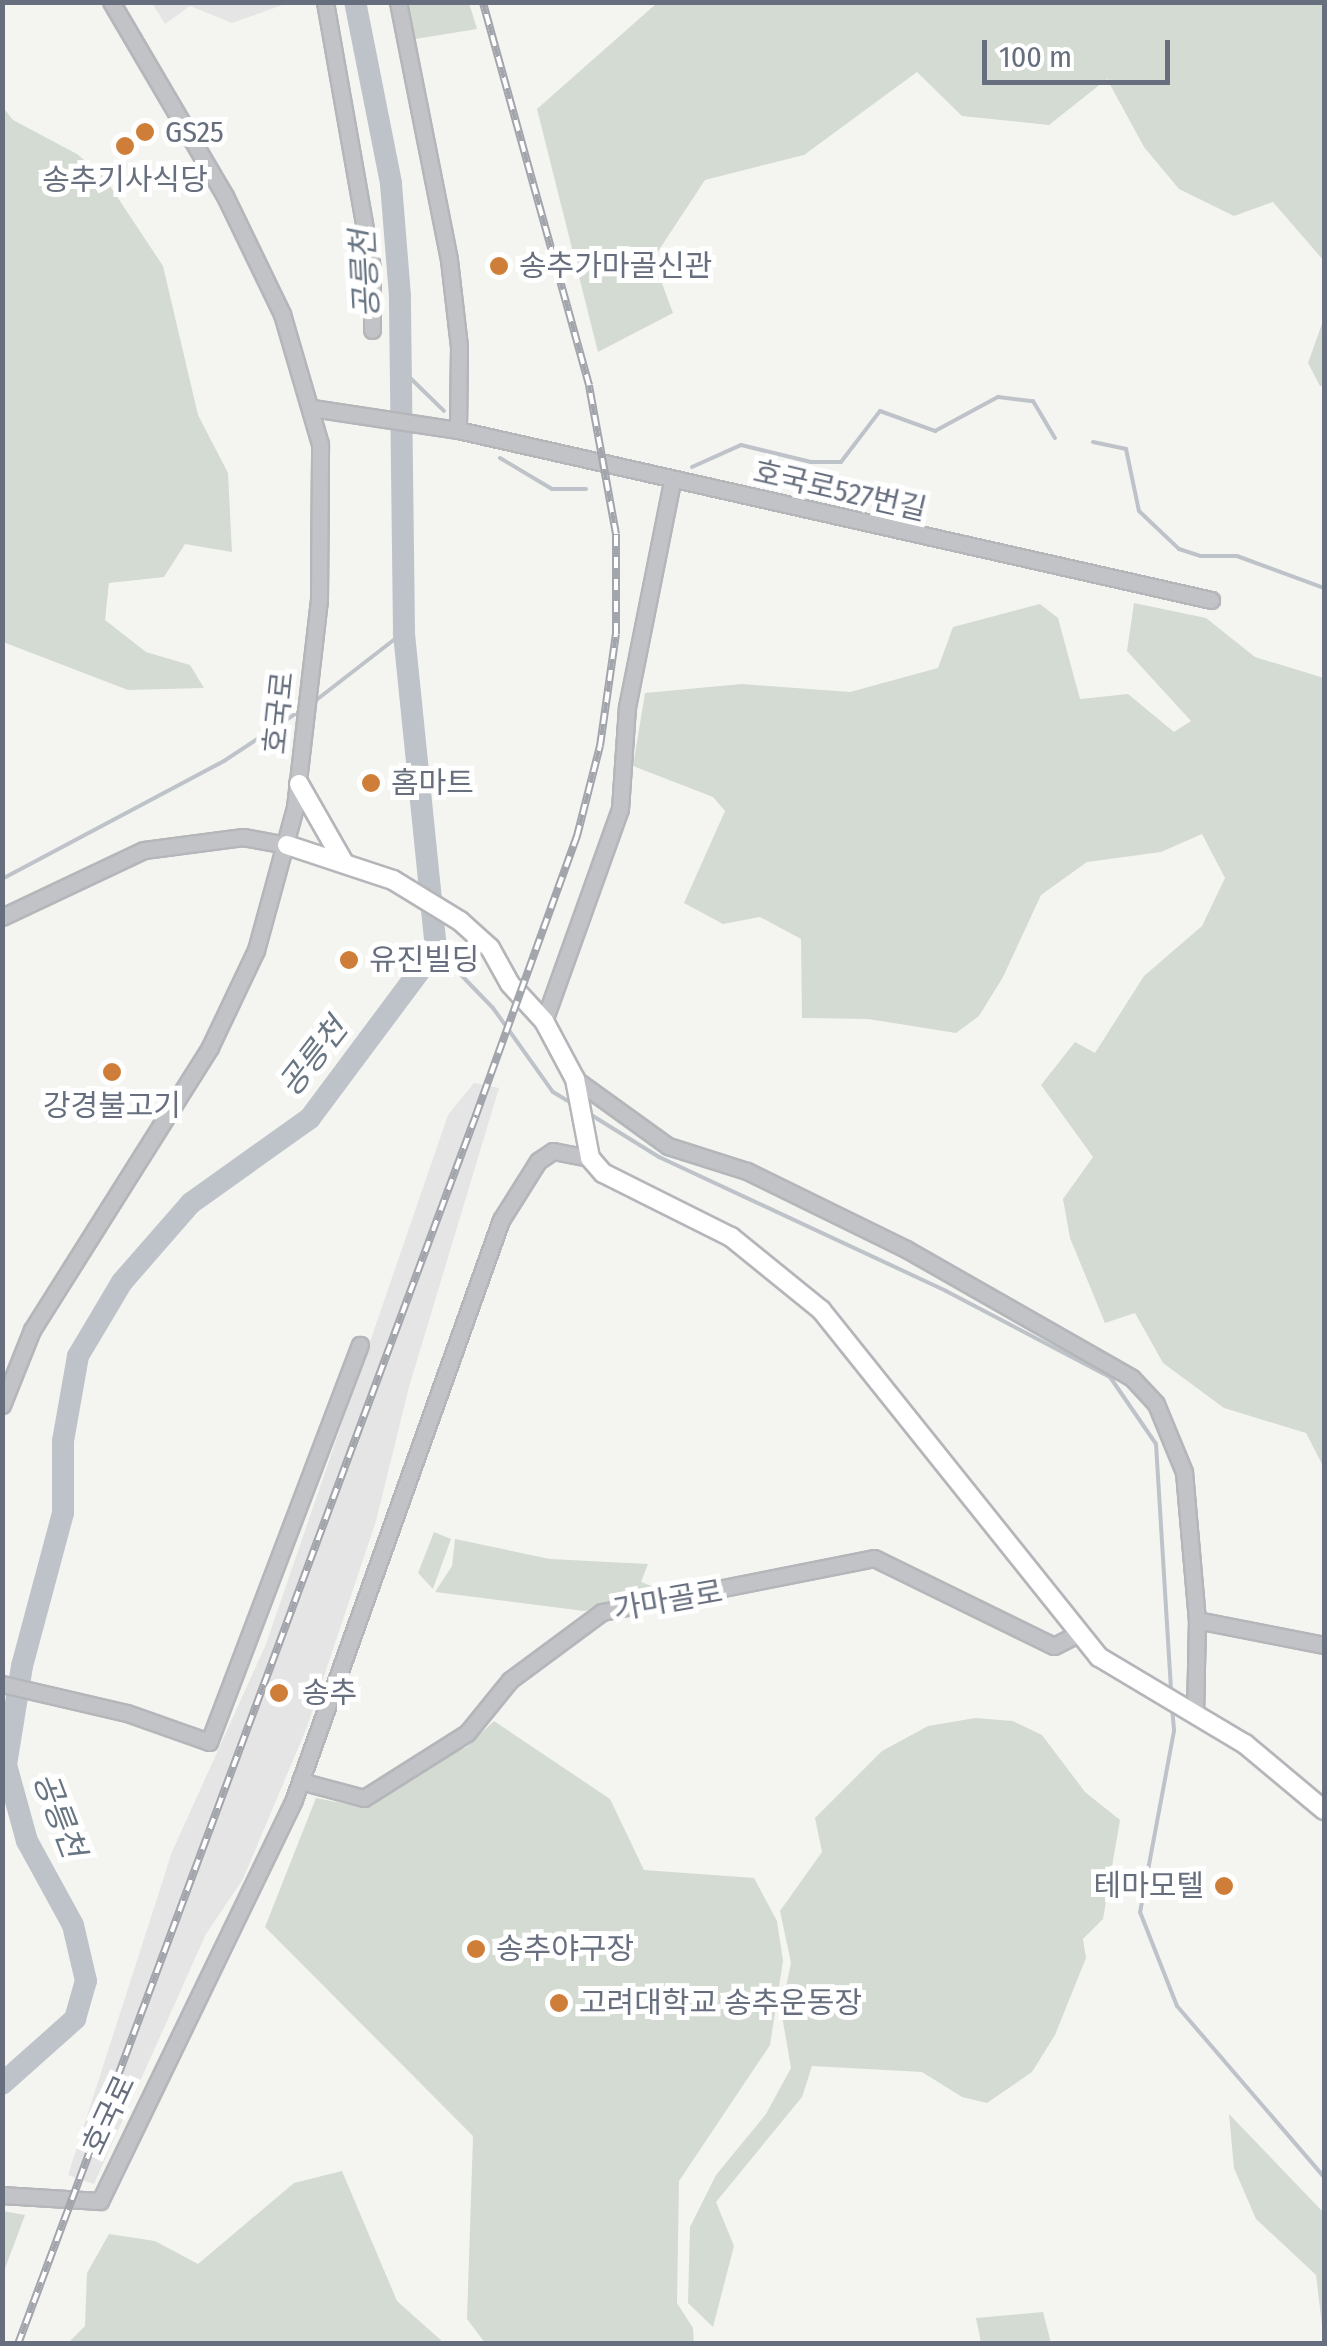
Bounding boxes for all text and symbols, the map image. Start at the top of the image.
scale bar [987,20,1174,82]
text: 100 m [999,39,1072,75]
place label: GS25 [165,114,224,150]
marker: GS25 [134,121,156,143]
marker: 송추기사식당 [114,135,136,157]
place label: 송추기사식당 [42,162,208,198]
water label: 공릉천 [344,229,386,319]
place label: 송추가마골신관 [519,248,712,284]
marker: 송추가마골신관 [488,255,510,277]
street label: 호국로527번길 [750,454,930,528]
street label: 호국로 [257,670,301,756]
place label: 홈마트 [391,765,474,801]
marker: 홈마트 [360,772,382,794]
place label: 유진빌딩 [369,942,479,978]
marker: 유진빌딩 [338,949,360,971]
water label: 공릉천 [271,1010,355,1104]
marker: 강경불고기 [101,1061,123,1083]
place label: 강경불고기 [43,1088,181,1124]
street label: 가마골로 [611,1574,725,1628]
place label: 송추 [302,1675,357,1711]
marker: 송추 [266,1680,292,1706]
water label: 공릉천 [25,1767,93,1863]
place label: 테마모텔 [1094,1868,1204,1904]
marker: 테마모텔 [1213,1875,1235,1897]
place label: 송추야구장 [496,1931,634,1967]
marker: 송추야구장 [465,1938,487,1960]
place label: 고려대학교 송추운동장 [579,1985,862,2021]
marker: 고려대학교 송추운동장 [548,1992,570,2014]
street label: 호국로 [75,2070,143,2160]

